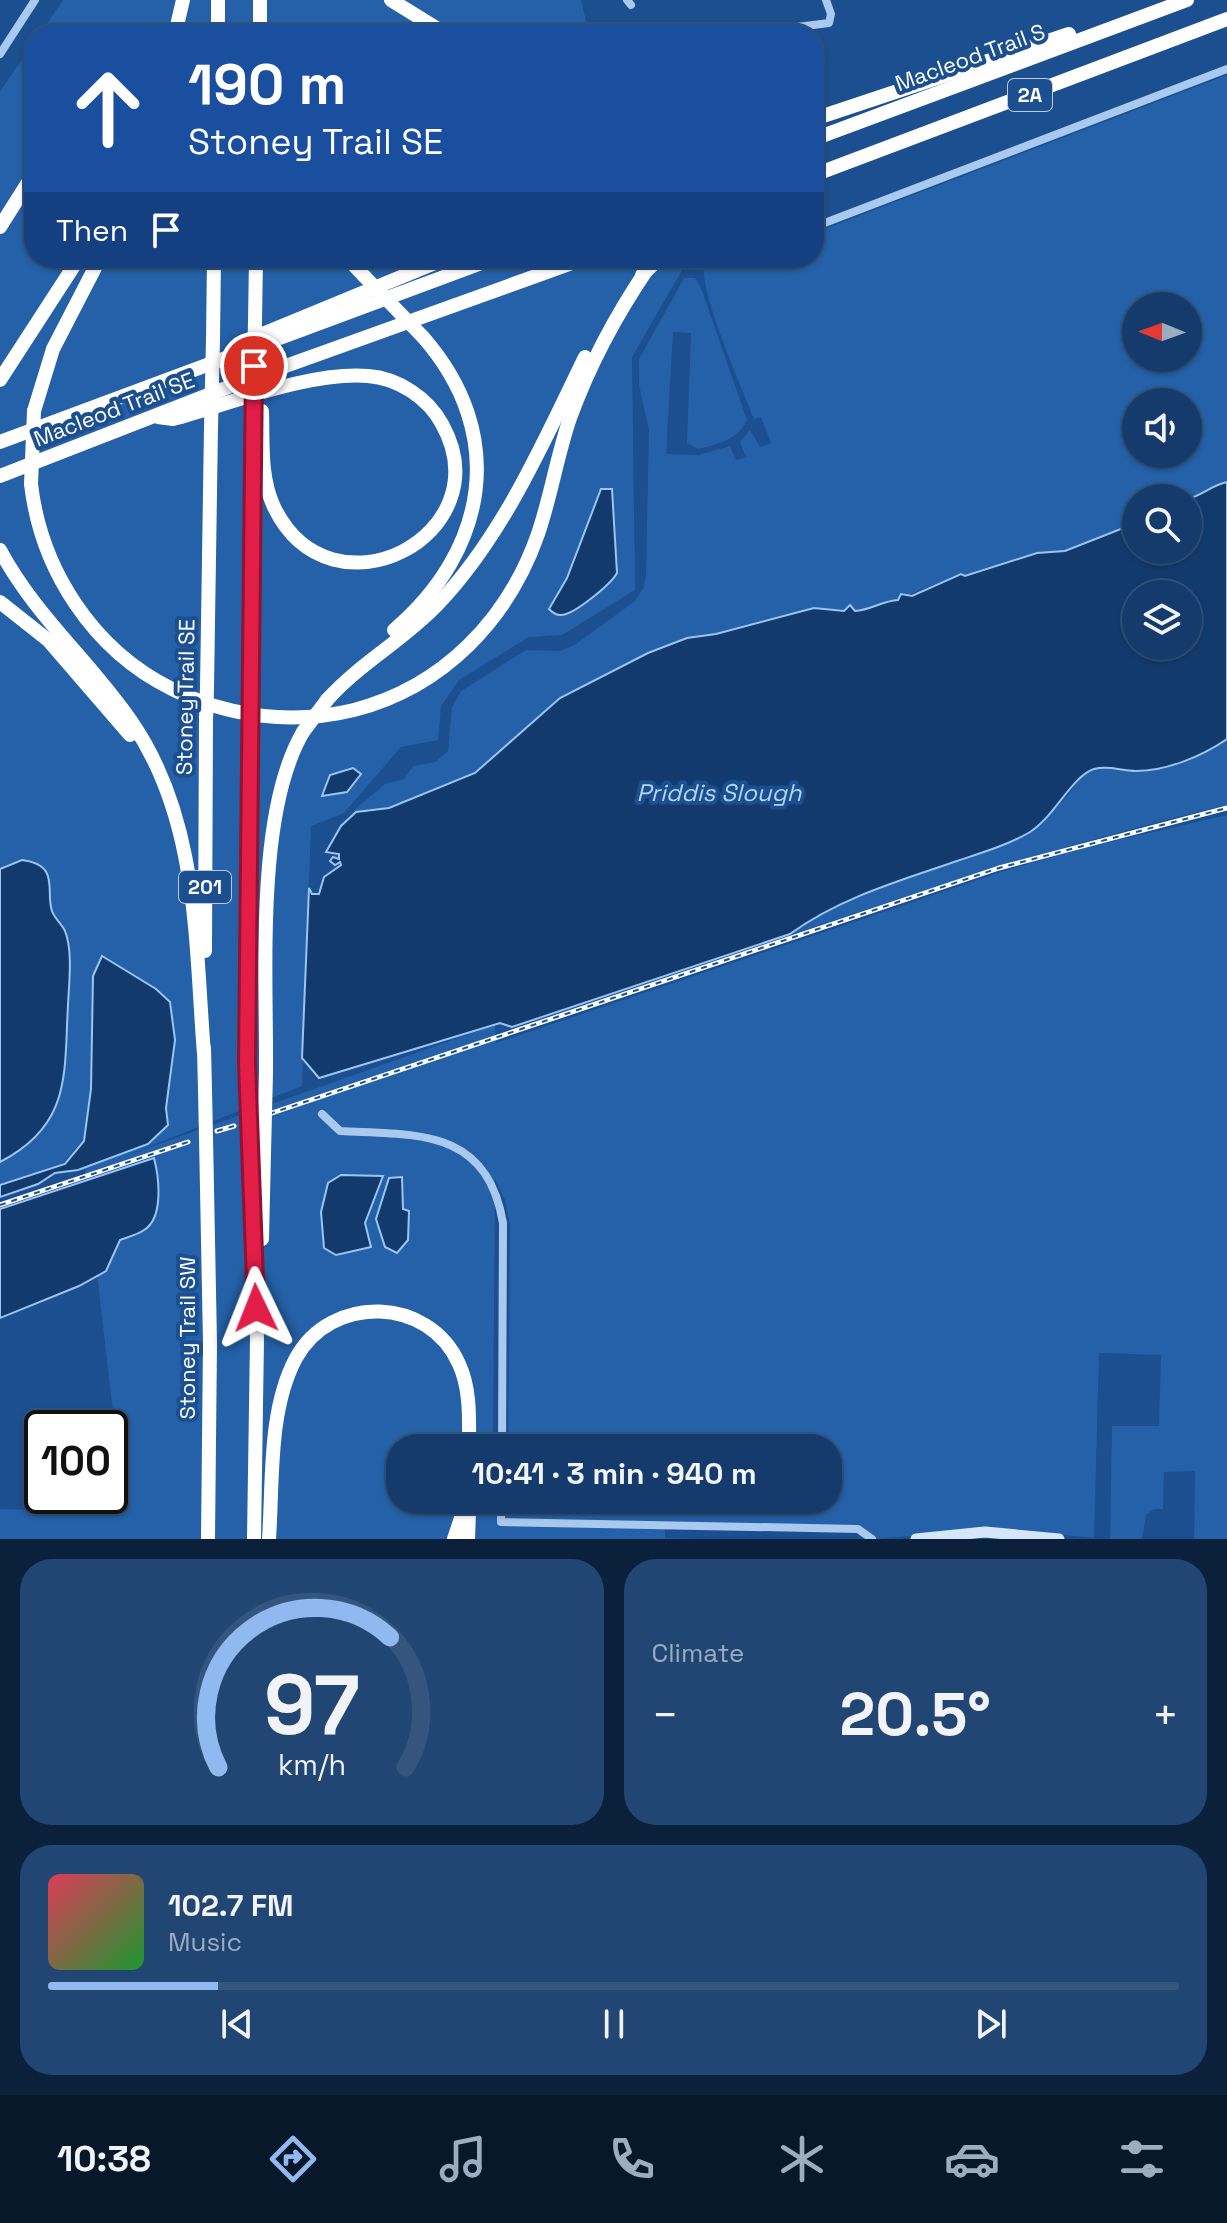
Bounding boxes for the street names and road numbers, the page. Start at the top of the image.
street label: Macleod Trail S [891,17,1049,97]
road number: 2A [1008,79,1052,111]
street label: Macleod Trail SE [30,365,198,453]
street label: Stoney Trail SE [170,619,200,775]
road number: 201 [179,871,231,903]
street label: Stoney Trail SW [173,1257,201,1419]

